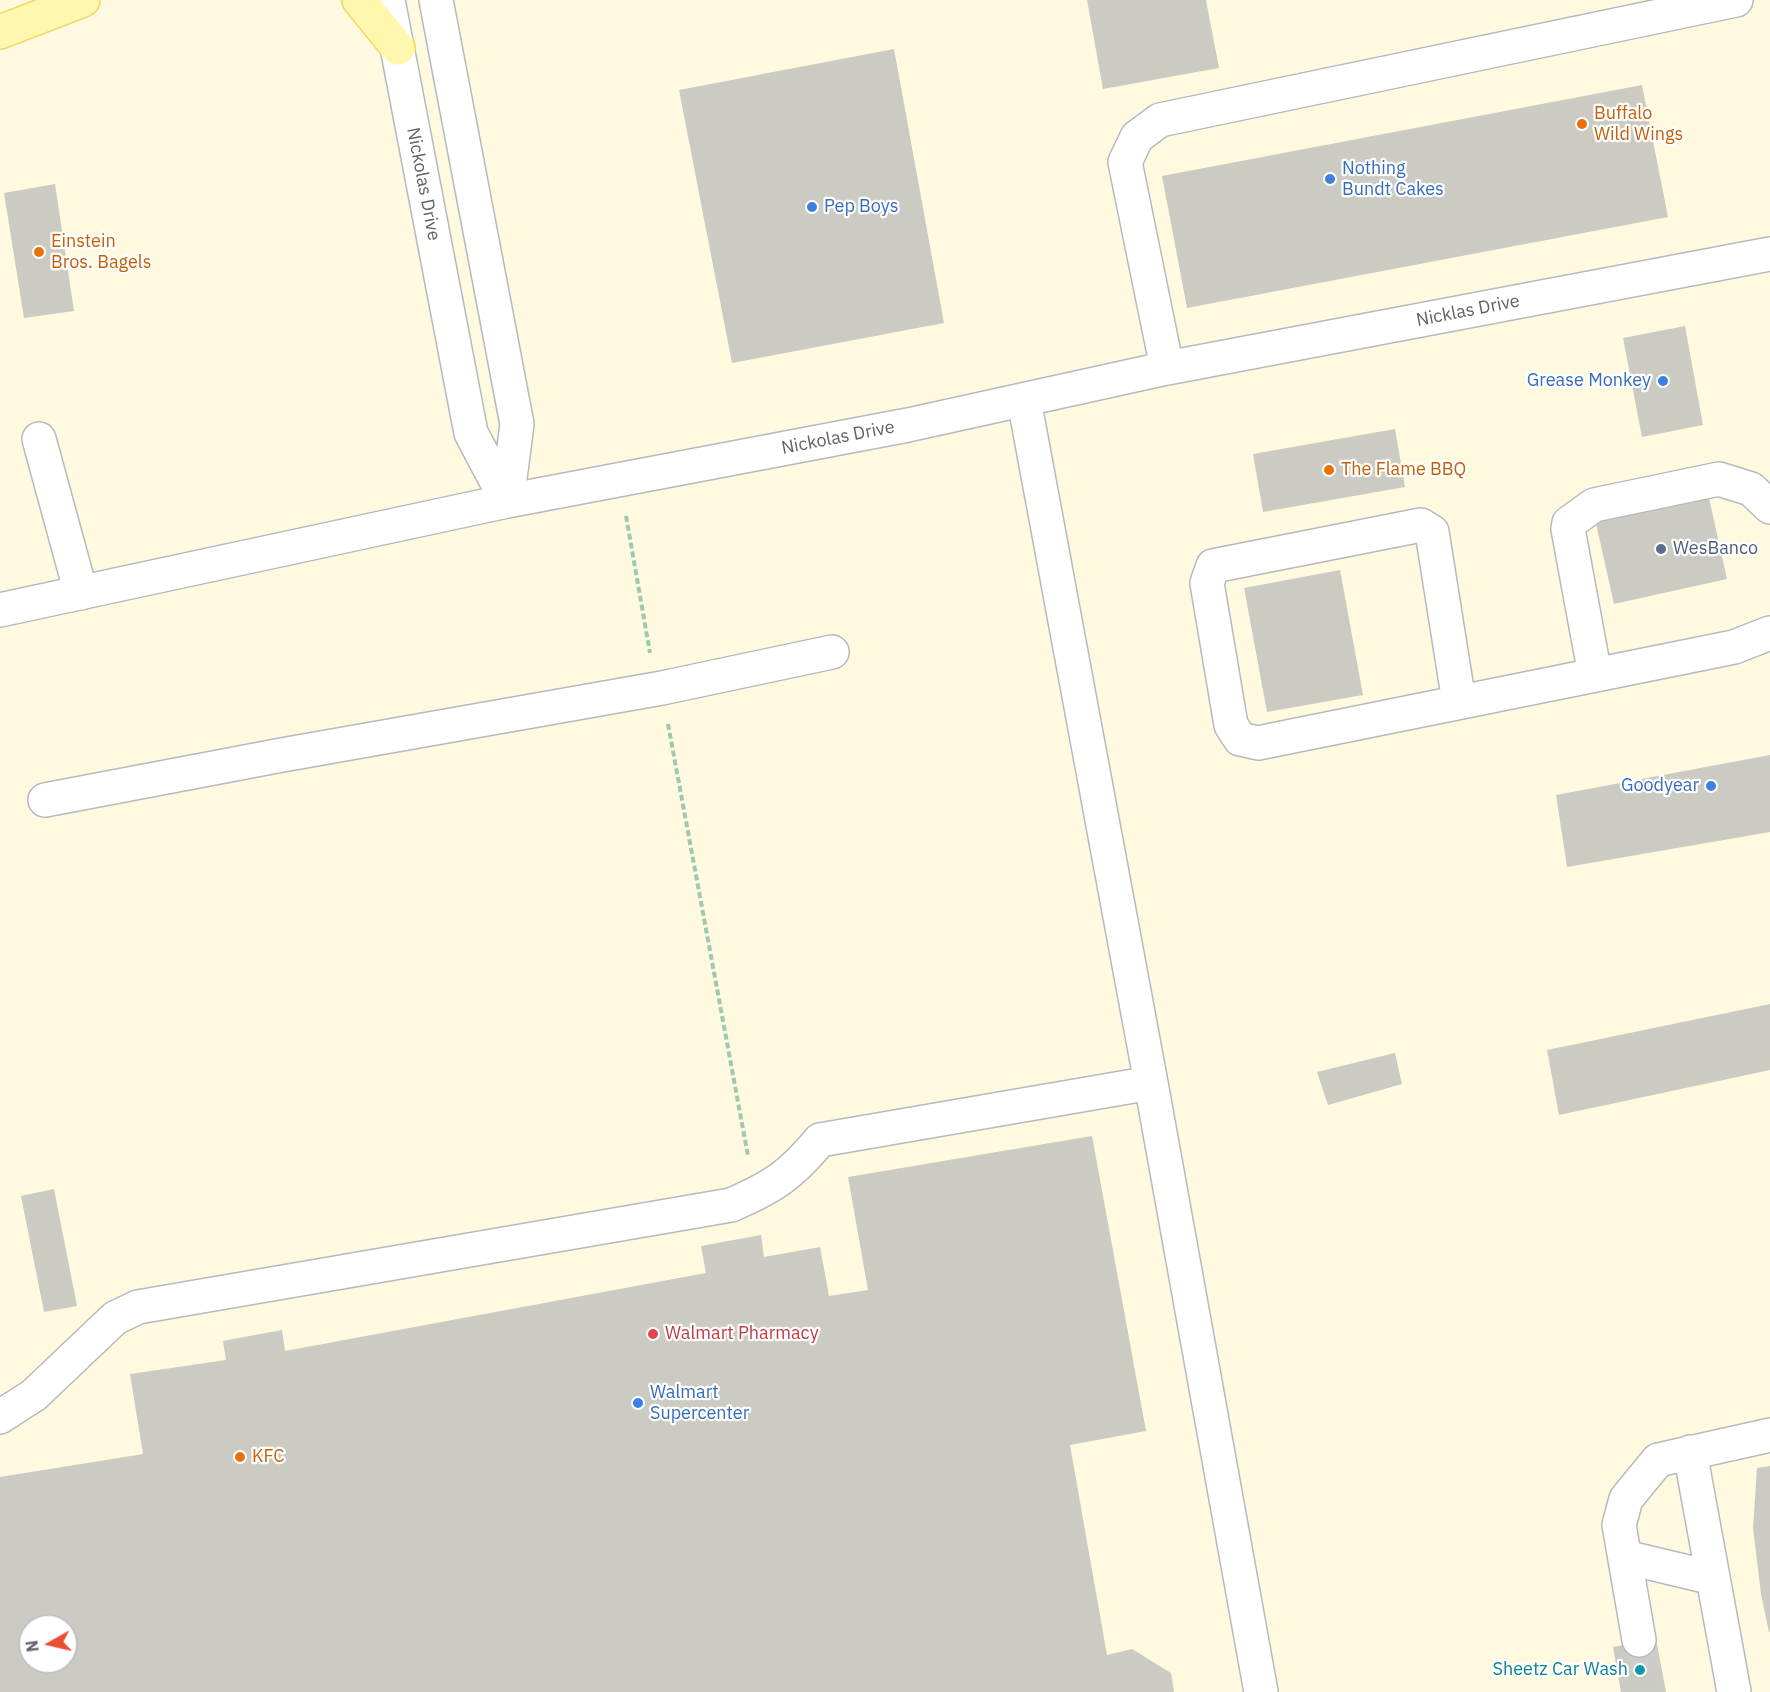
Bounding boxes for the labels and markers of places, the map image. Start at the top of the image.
place label: Buffalo Wild Wings [1594,103,1683,146]
marker: Buffalo Wild Wings [1575,117,1589,131]
place label: Nothing Bundt Cakes [1342,158,1444,201]
marker: Nothing Bundt Cakes [1323,172,1337,186]
place label: Pep Boys [824,196,899,218]
marker: Pep Boys [805,200,819,214]
place label: Einstein Bros. Bagels [51,231,151,274]
marker: Einstein Bros. Bagels [32,245,46,259]
place label: Grease Monkey [1527,370,1651,392]
marker: Grease Monkey [1656,374,1670,388]
place label: The Flame BBQ [1341,459,1466,481]
marker: The Flame BBQ [1322,463,1336,477]
place label: WesBanco [1673,538,1758,560]
marker: WesBanco [1654,542,1668,556]
place label: Goodyear [1621,775,1699,797]
marker: Goodyear [1704,779,1718,793]
place label: Walmart Pharmacy [665,1323,819,1345]
marker: Walmart Pharmacy [646,1327,660,1341]
place label: Walmart Supercenter [650,1382,749,1424]
marker: Walmart Supercenter [631,1396,645,1410]
place label: KFC [252,1446,284,1468]
marker: KFC [233,1450,247,1464]
place label: Sheetz Car Wash [1493,1659,1628,1681]
marker: Sheetz Car Wash [1633,1663,1647,1677]

